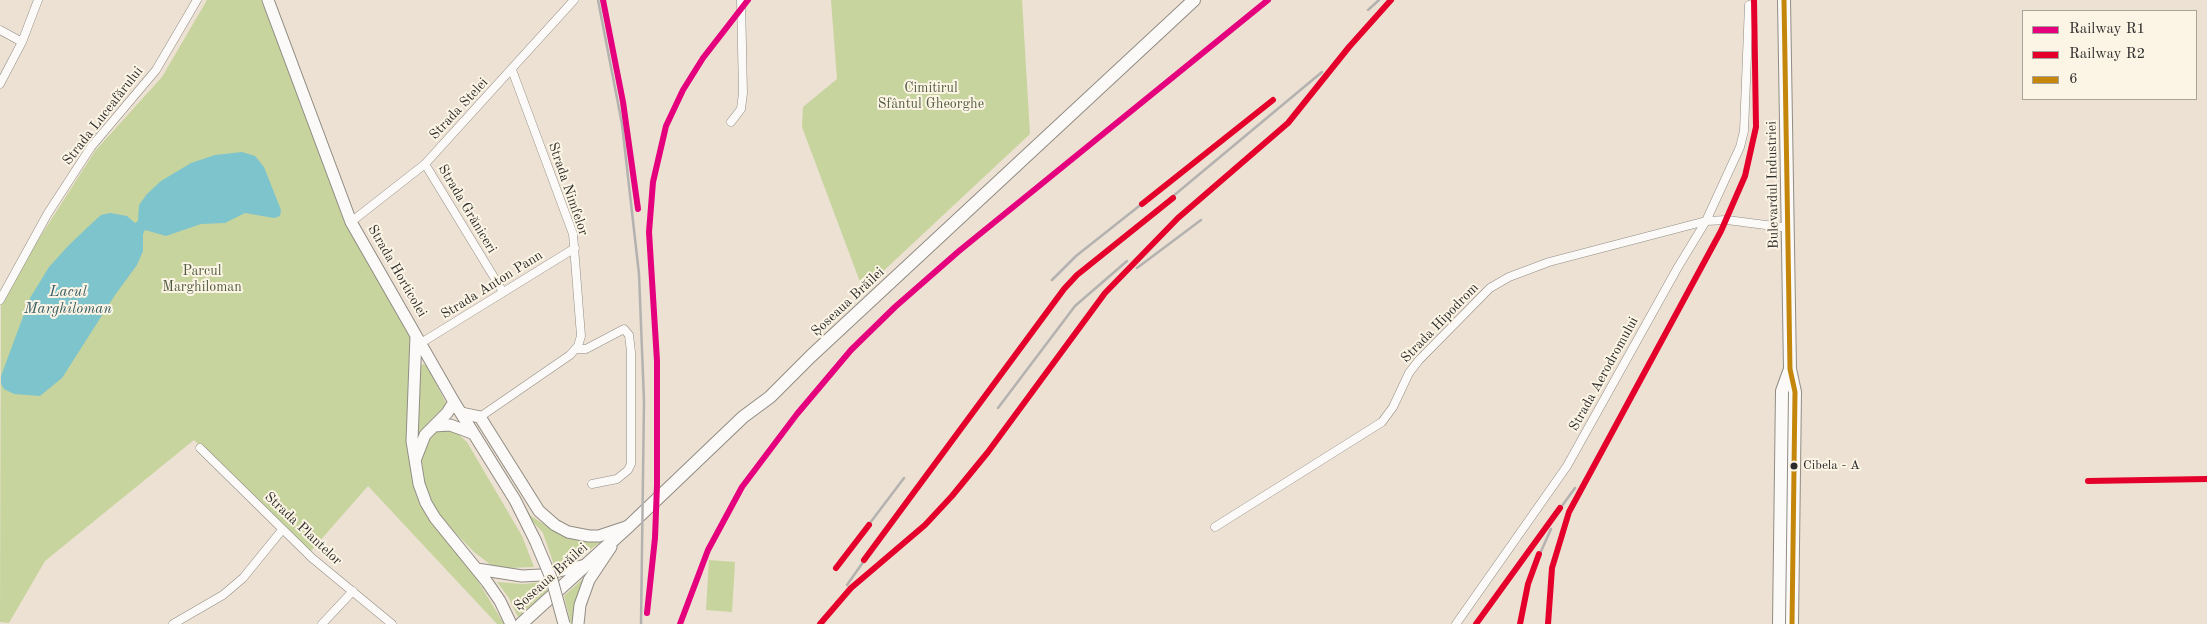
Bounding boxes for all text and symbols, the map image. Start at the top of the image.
legend [2022,10,2197,100]
text: Railway R1 [2069,22,2145,37]
text: Railway R2 [2069,47,2145,62]
street label: Strada Luceafărului [59,63,147,169]
text: 6 [2069,72,2078,87]
street label: Strada Stelei [426,75,492,143]
park label: Cimitirul Sfântul Gheorghe [878,80,984,112]
street label: Bulevardul Industriei [1763,121,1783,249]
street label: Strada Nimfelor [544,140,592,238]
street label: Strada Grăniceri [434,162,500,256]
street label: Strada Horticolei [364,222,430,320]
street label: Strada Anton Pann [438,247,546,323]
park label: Parcul Marghiloman [162,263,242,296]
street label: Șoseaua Brăilei [808,264,888,340]
street label: Strada Hipodrom [1398,280,1482,366]
water label: Lacul Marghiloman [24,283,112,318]
street label: Strada Aerodromului [1566,314,1642,434]
place label: Cibela - A [1803,458,1860,474]
marker: Cibela - A [1789,461,1799,471]
street label: Strada Plantelor [261,489,345,569]
street label: Șoseaua Brăilei [511,539,591,615]

